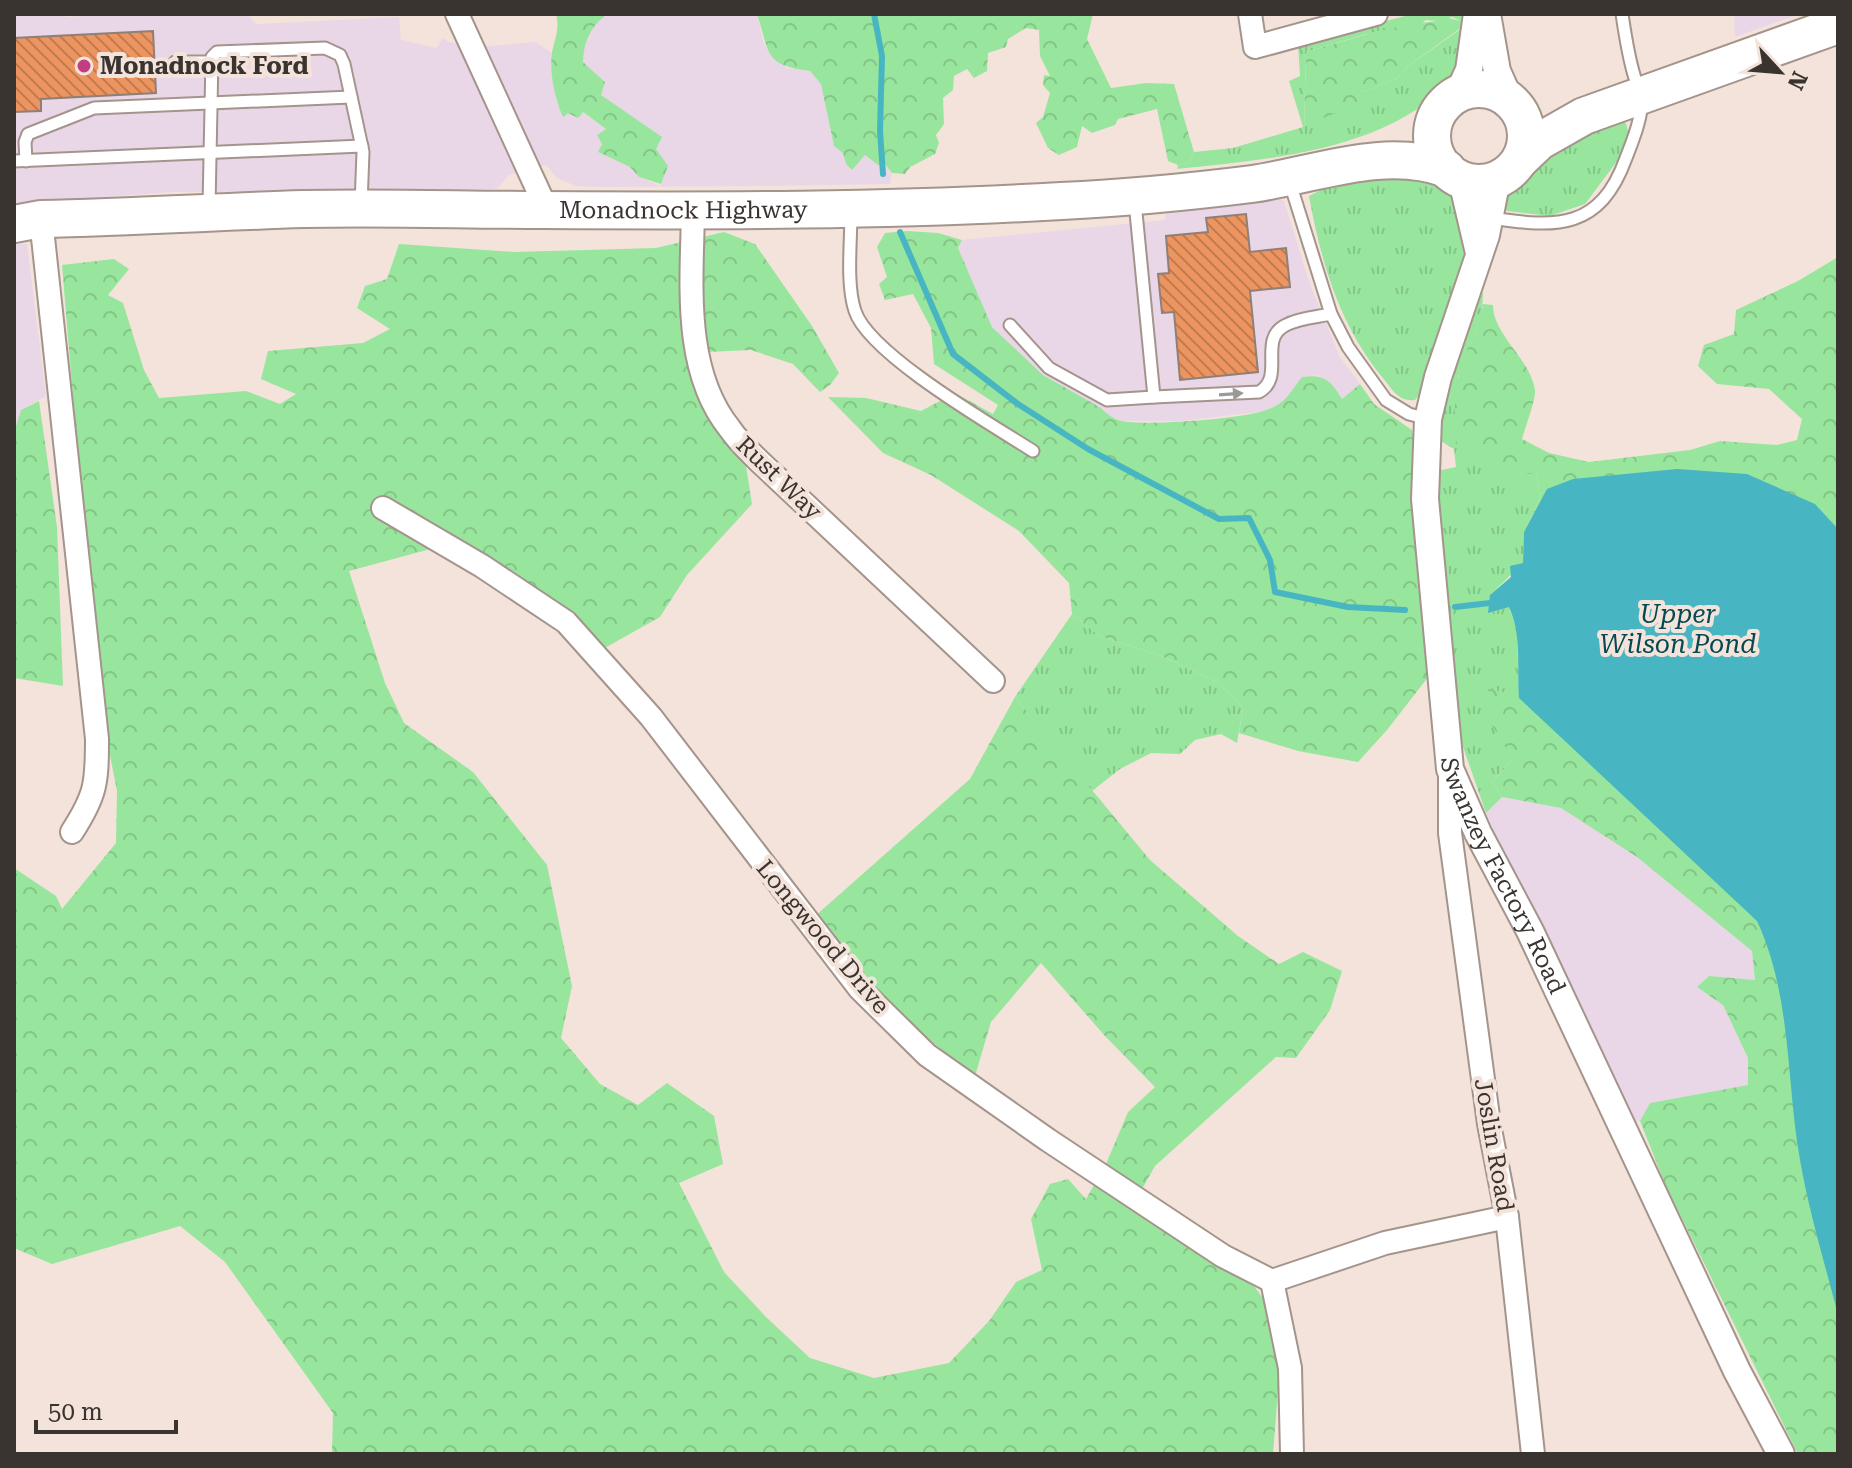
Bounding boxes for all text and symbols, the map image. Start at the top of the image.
north arrow [1740,32,1820,112]
place label: Monadnock Ford [100,52,308,80]
marker: Monadnock Ford [75,57,93,75]
text: N [1783,67,1812,94]
street label: Monadnock Highway [559,196,809,224]
one-way arrow [1219,387,1244,400]
street label: Rust Way [731,431,828,526]
water label: Upper Wilson Pond [1599,599,1757,659]
street label: Swanzey Factory Road [1435,756,1571,998]
street label: Longwood Drive [751,854,895,1020]
street label: Joslin Road [1468,1076,1520,1214]
scale bar [36,1384,176,1434]
text: 50 m [48,1398,103,1426]

